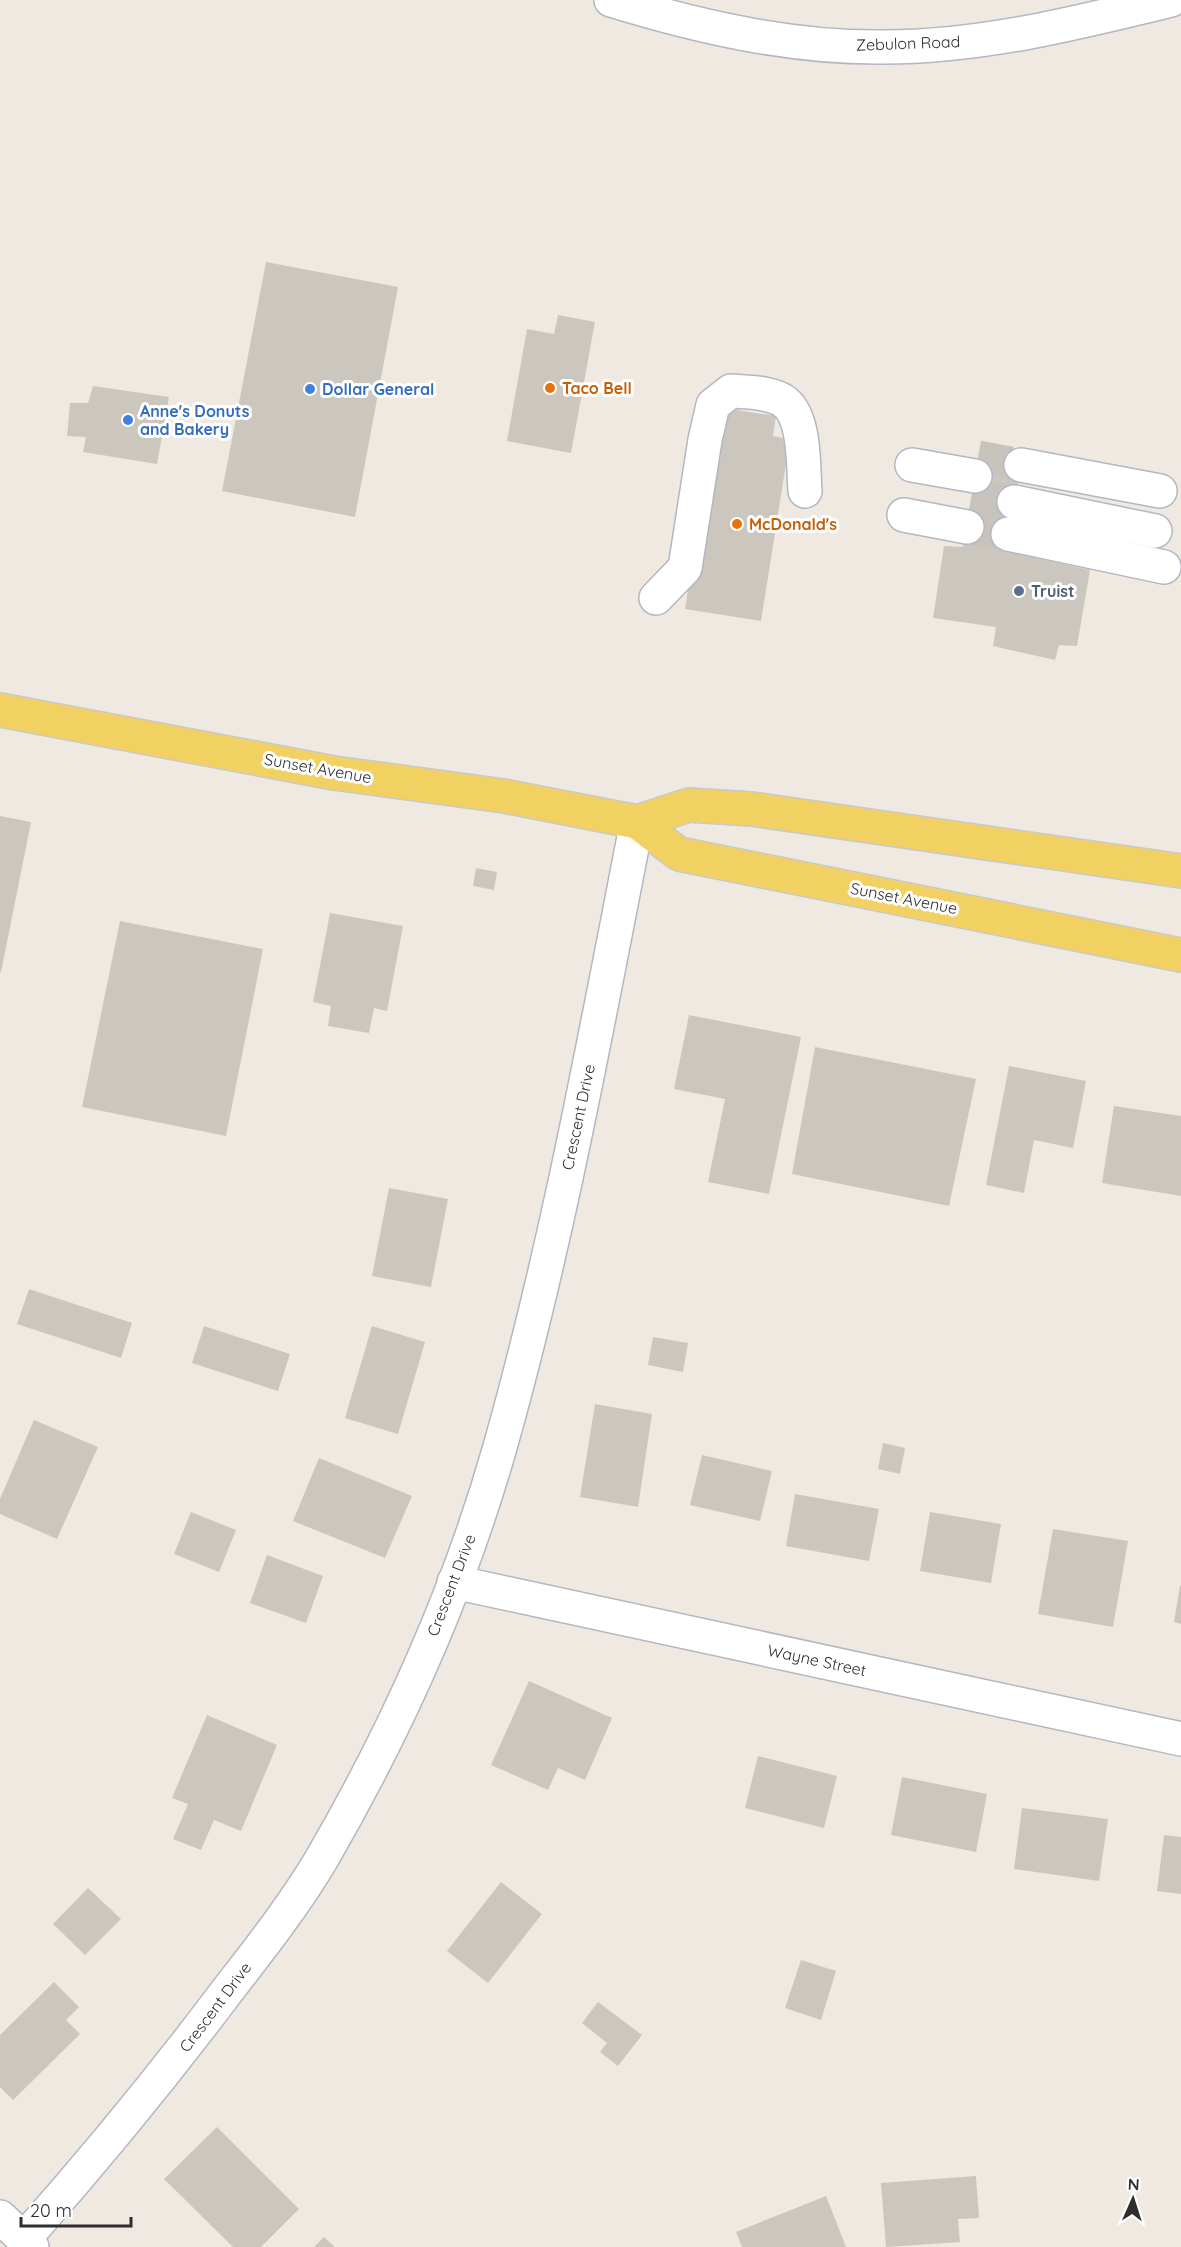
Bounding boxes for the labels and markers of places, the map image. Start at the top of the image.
place label: Taco Bell [562,378,632,398]
place label: Dollar General [322,379,434,399]
marker: Taco Bell [543,381,557,395]
marker: Dollar General [303,382,317,396]
place label: Anne's Donuts and Bakery [140,401,250,439]
marker: Anne's Donuts and Bakery [121,413,135,427]
place label: McDonald's [749,514,837,534]
marker: McDonald's [730,517,744,531]
place label: Truist [1031,581,1074,601]
marker: Truist [1012,584,1026,598]

